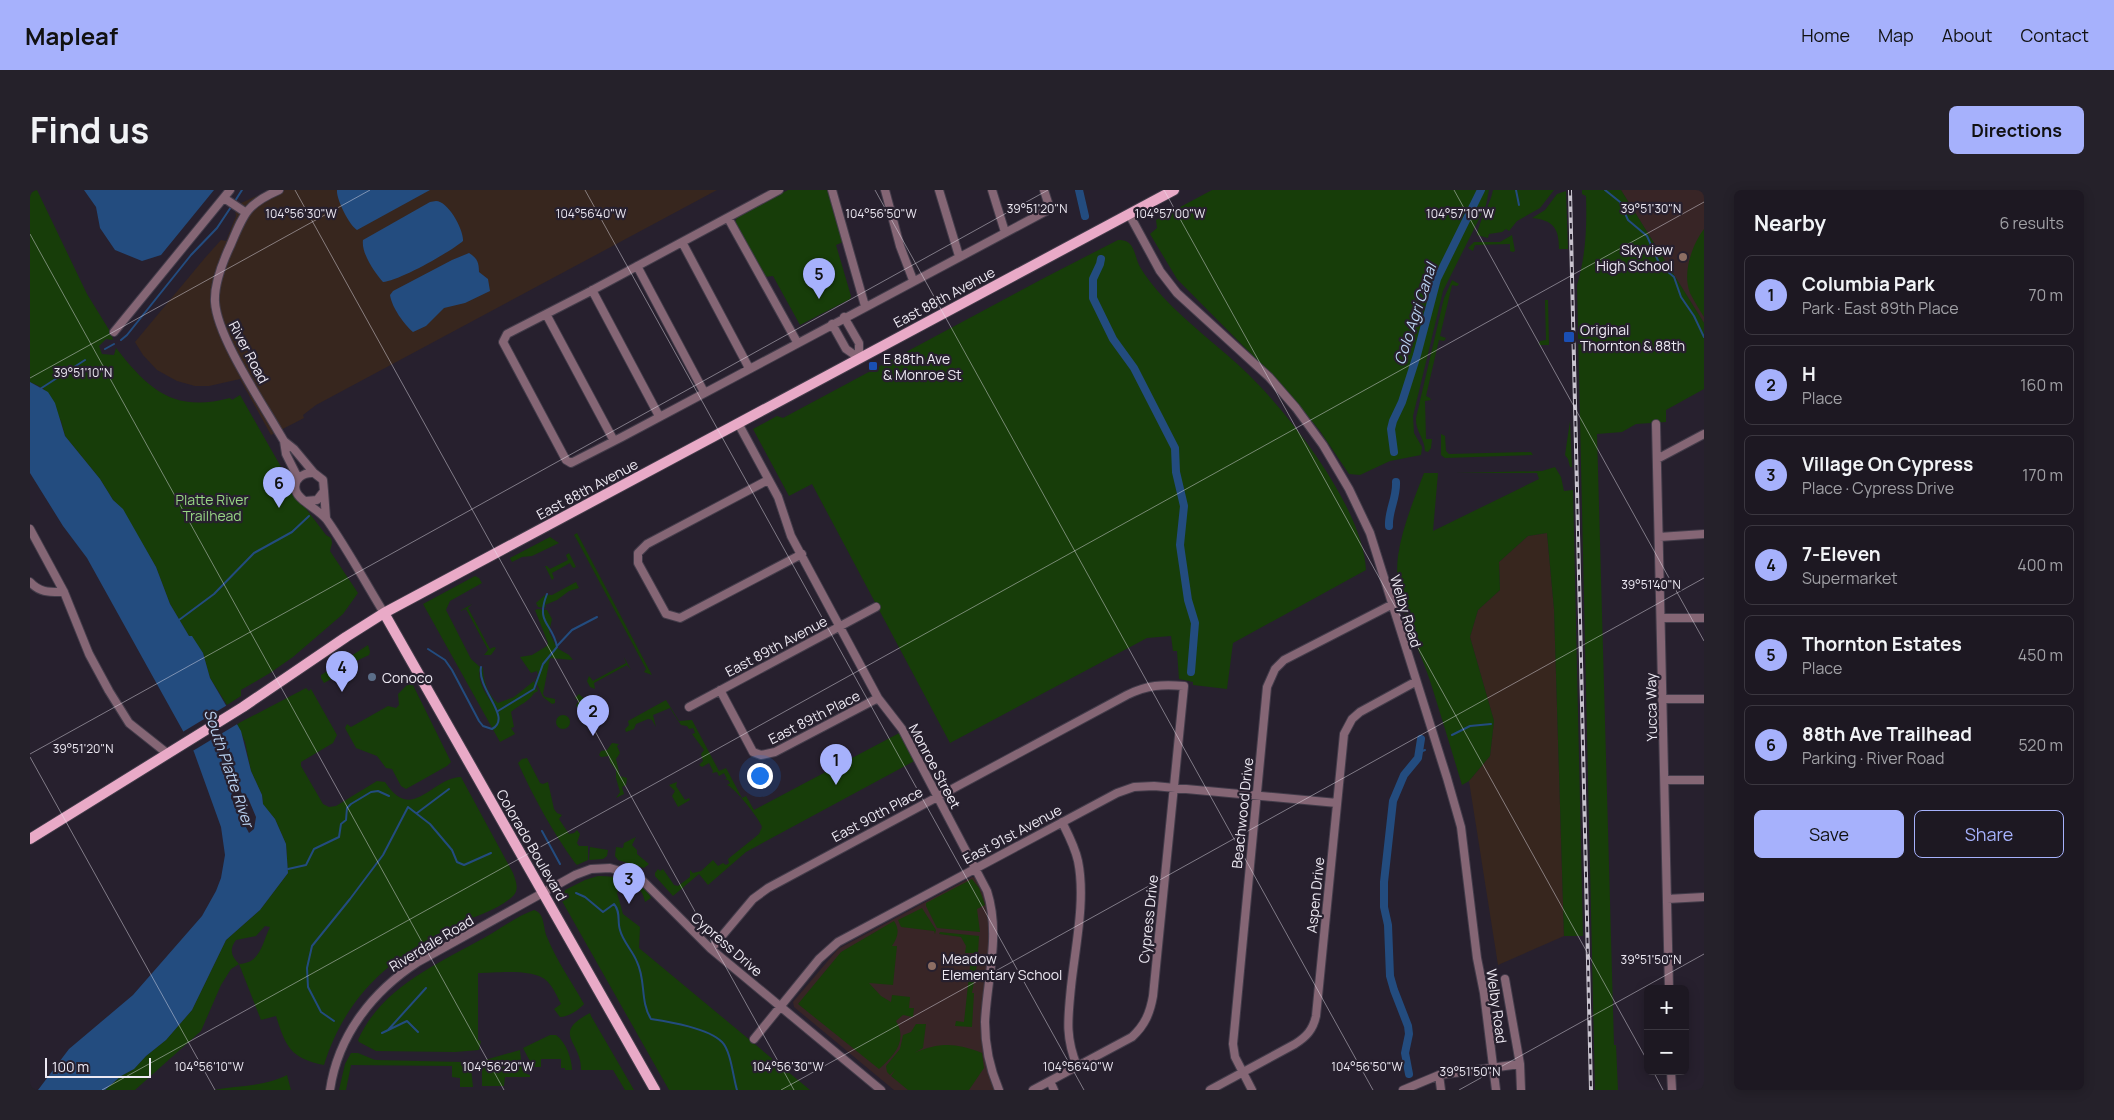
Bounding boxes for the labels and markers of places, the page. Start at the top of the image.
place label: Skyview High School [1596,240,1673,275]
marker: Skyview High School [1677,251,1689,263]
pin: 5 [803,258,835,299]
place label: Original Thornton & 88th [1580,320,1685,355]
marker: Original Thornton & 88th [1562,330,1576,344]
place label: E 88th Ave & Monroe St [883,349,962,384]
marker: E 88th Ave & Monroe St [867,360,879,372]
pin: 6 [263,467,295,508]
pin: 4 [326,651,358,692]
place label: Conoco [382,668,433,687]
marker: Conoco [366,671,378,683]
pin: 2 [577,695,609,736]
pin: 1 [820,744,852,785]
pin: 3 [613,863,645,904]
place label: Meadow Elementary School [942,949,1062,984]
marker: Meadow Elementary School [926,960,938,972]

